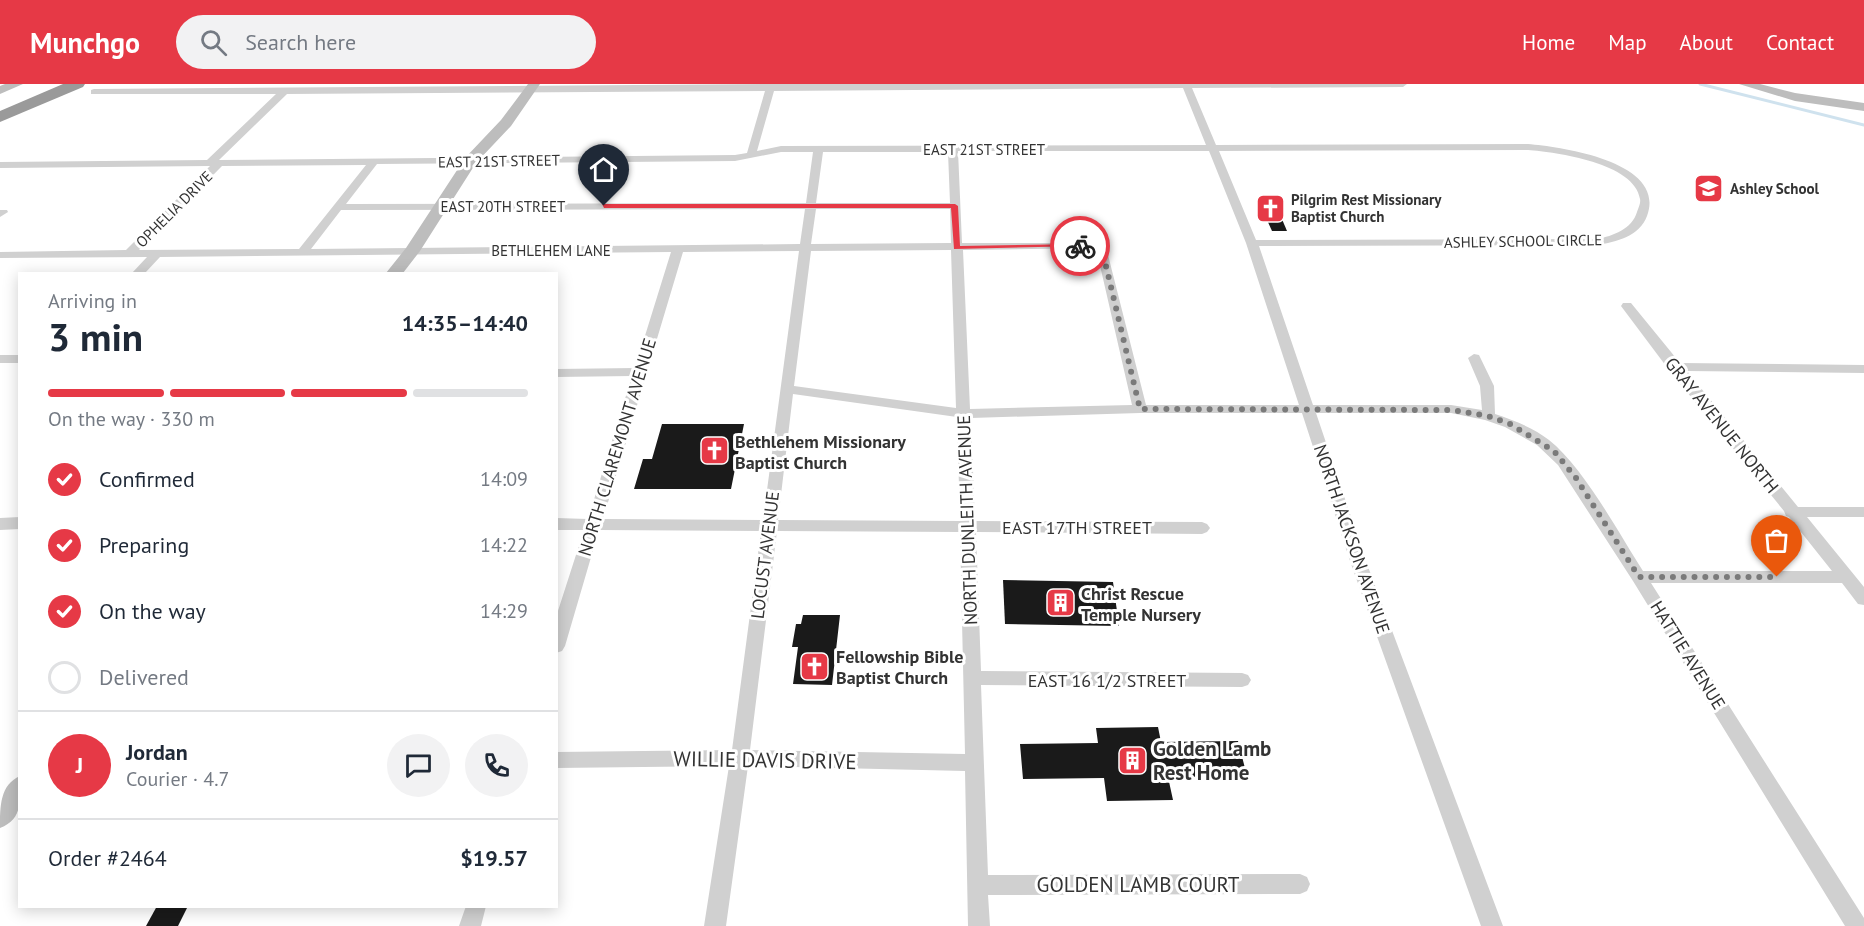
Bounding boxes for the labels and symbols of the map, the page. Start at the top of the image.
street label: EAST 21ST STREET [923,140,1046,159]
pin [578,144,629,206]
street label: EAST 21ST STREET [438,150,561,172]
street label: OPHELIA DRIVE [132,167,216,251]
school or university icon: Ashley School [1693,172,1725,204]
place label: Ashley School [1730,179,1820,198]
place label: Pilgrim Rest Missionary Baptist Church [1291,190,1442,226]
church icon: Pilgrim Rest Missionary Baptist Church [1254,192,1286,224]
street label: EAST 20TH STREET [441,197,566,216]
courier [1050,216,1110,276]
street label: ASHLEY SCHOOL CIRCLE [1444,230,1602,252]
street label: BETHLEHEM LANE [491,241,611,260]
street label: NORTH CLAREMONT AVENUE [573,335,661,559]
street label: GRAY AVENUE NORTH [1660,352,1784,498]
street label: NORTH DUNLEITH AVENUE [952,415,982,625]
place label: Bethlehem Missionary Baptist Church [735,430,906,474]
church icon: Bethlehem Missionary Baptist Church [698,435,730,467]
street label: NORTH JACKSON AVENUE [1309,441,1395,637]
street label: LOCUST AVENUE [746,490,784,620]
pin [1751,515,1802,577]
street label: EAST 17TH STREET [1002,516,1152,539]
place label: Christ Rescue Temple Nursery [1081,582,1201,626]
building icon: Christ Rescue Temple Nursery [1044,587,1076,619]
street label: HATTIE AVENUE [1645,596,1731,714]
place label: Fellowship Bible Baptist Church [836,645,963,689]
church icon: Fellowship Bible Baptist Church [799,650,831,682]
street label: EAST 16 1/2 STREET [1028,669,1186,692]
place label: Golden Lamb Rest Home [1153,735,1271,786]
building icon: Golden Lamb Rest Home [1116,744,1148,776]
street label: WILLIE DAVIS DRIVE [673,745,857,775]
street label: GOLDEN LAMB COURT [1037,871,1240,898]

